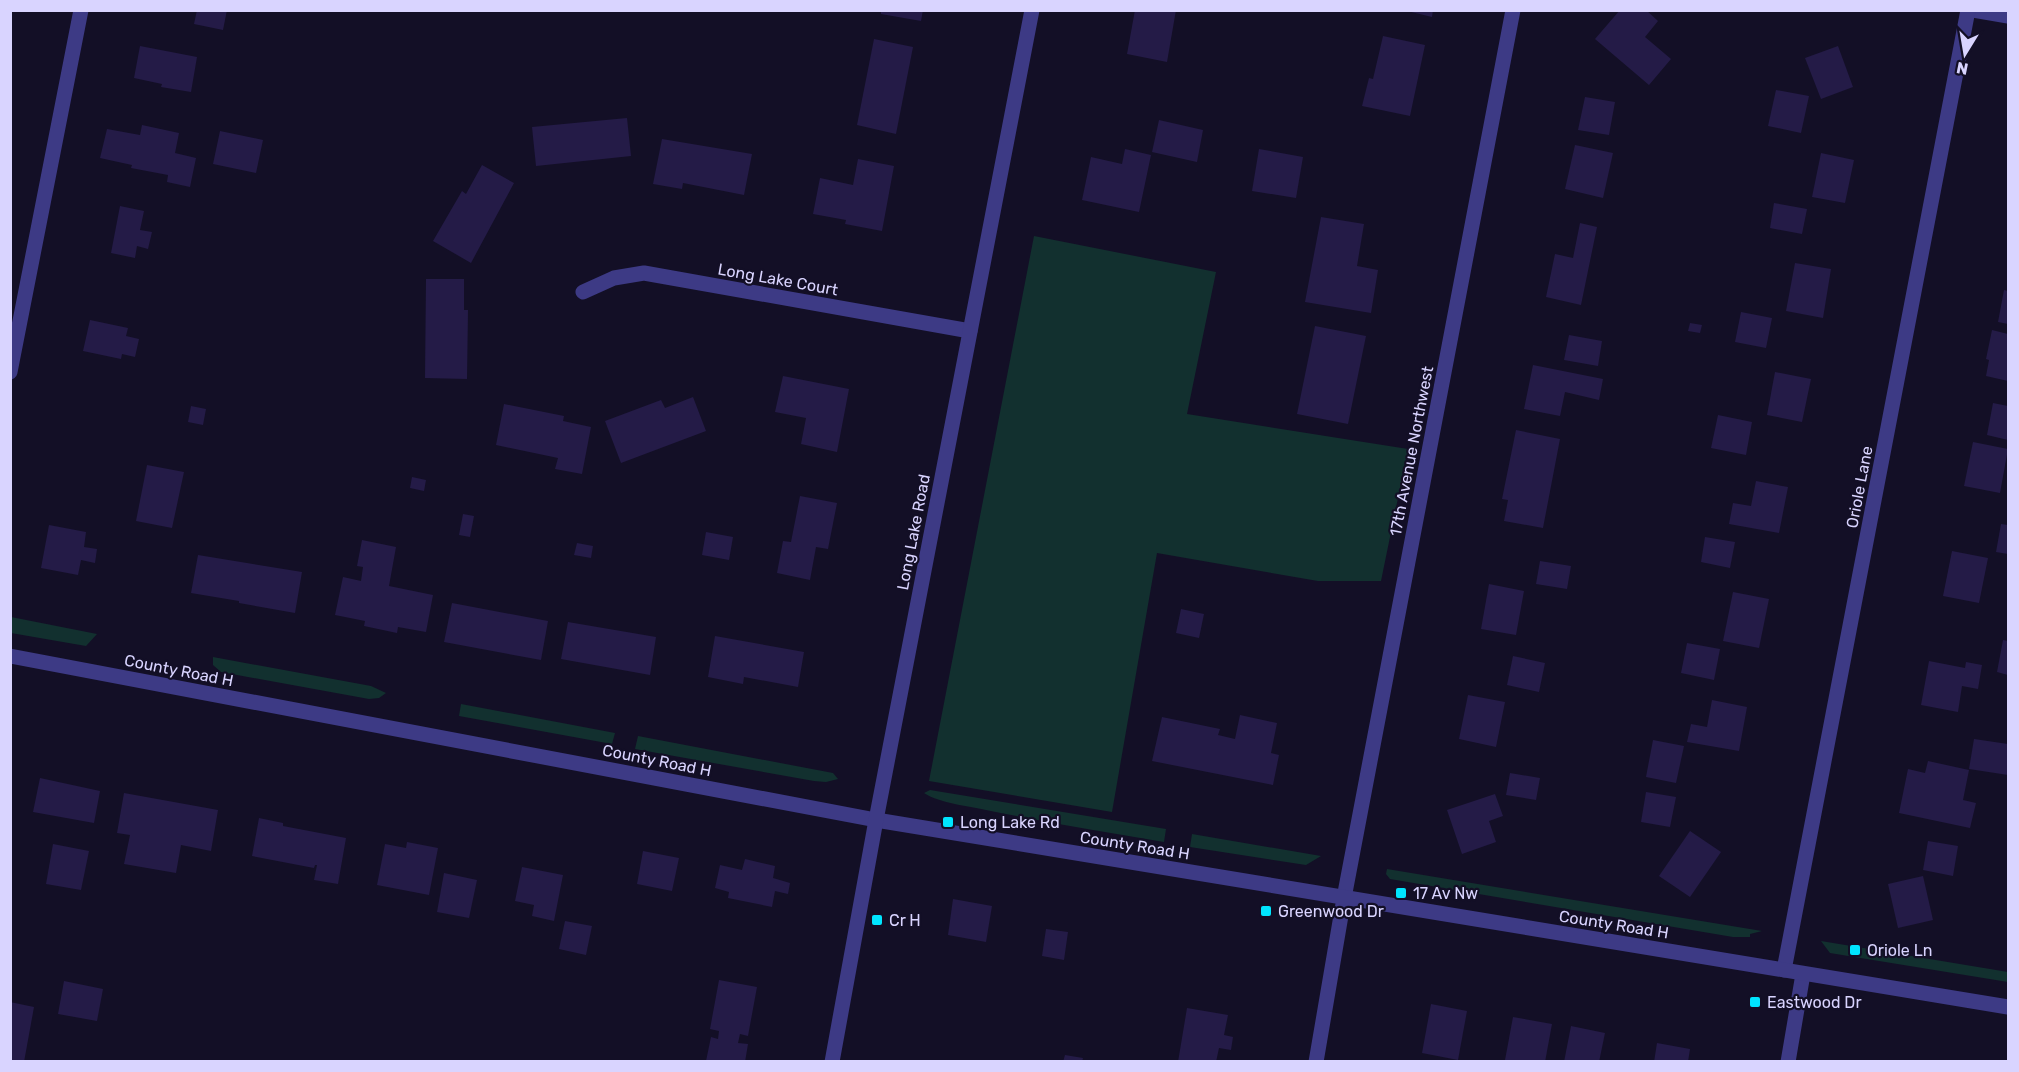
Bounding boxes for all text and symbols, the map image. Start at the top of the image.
north arrow [1935,24,1995,84]
text: N [1955,58,1970,79]
street label: Long Lake Court [716,260,839,299]
street label: 17th Avenue Northwest [1386,364,1437,538]
street label: Oriole Lane [1842,444,1877,530]
street label: Long Lake Road [893,473,934,592]
street label: County Road H [123,651,235,690]
street label: County Road H [601,741,713,780]
place label: Long Lake Rd [960,813,1060,832]
marker: Long Lake Rd [941,815,955,829]
street label: County Road H [1079,827,1191,864]
place label: 17 Av Nw [1413,884,1478,903]
marker: 17 Av Nw [1394,886,1408,900]
place label: Greenwood Dr [1278,902,1384,921]
marker: Greenwood Dr [1259,904,1273,918]
street label: County Road H [1558,906,1670,943]
place label: Cr H [889,911,921,930]
marker: Cr H [870,913,884,927]
place label: Oriole Ln [1867,941,1932,960]
marker: Oriole Ln [1848,943,1862,957]
place label: Eastwood Dr [1767,993,1861,1012]
marker: Eastwood Dr [1748,995,1762,1009]

